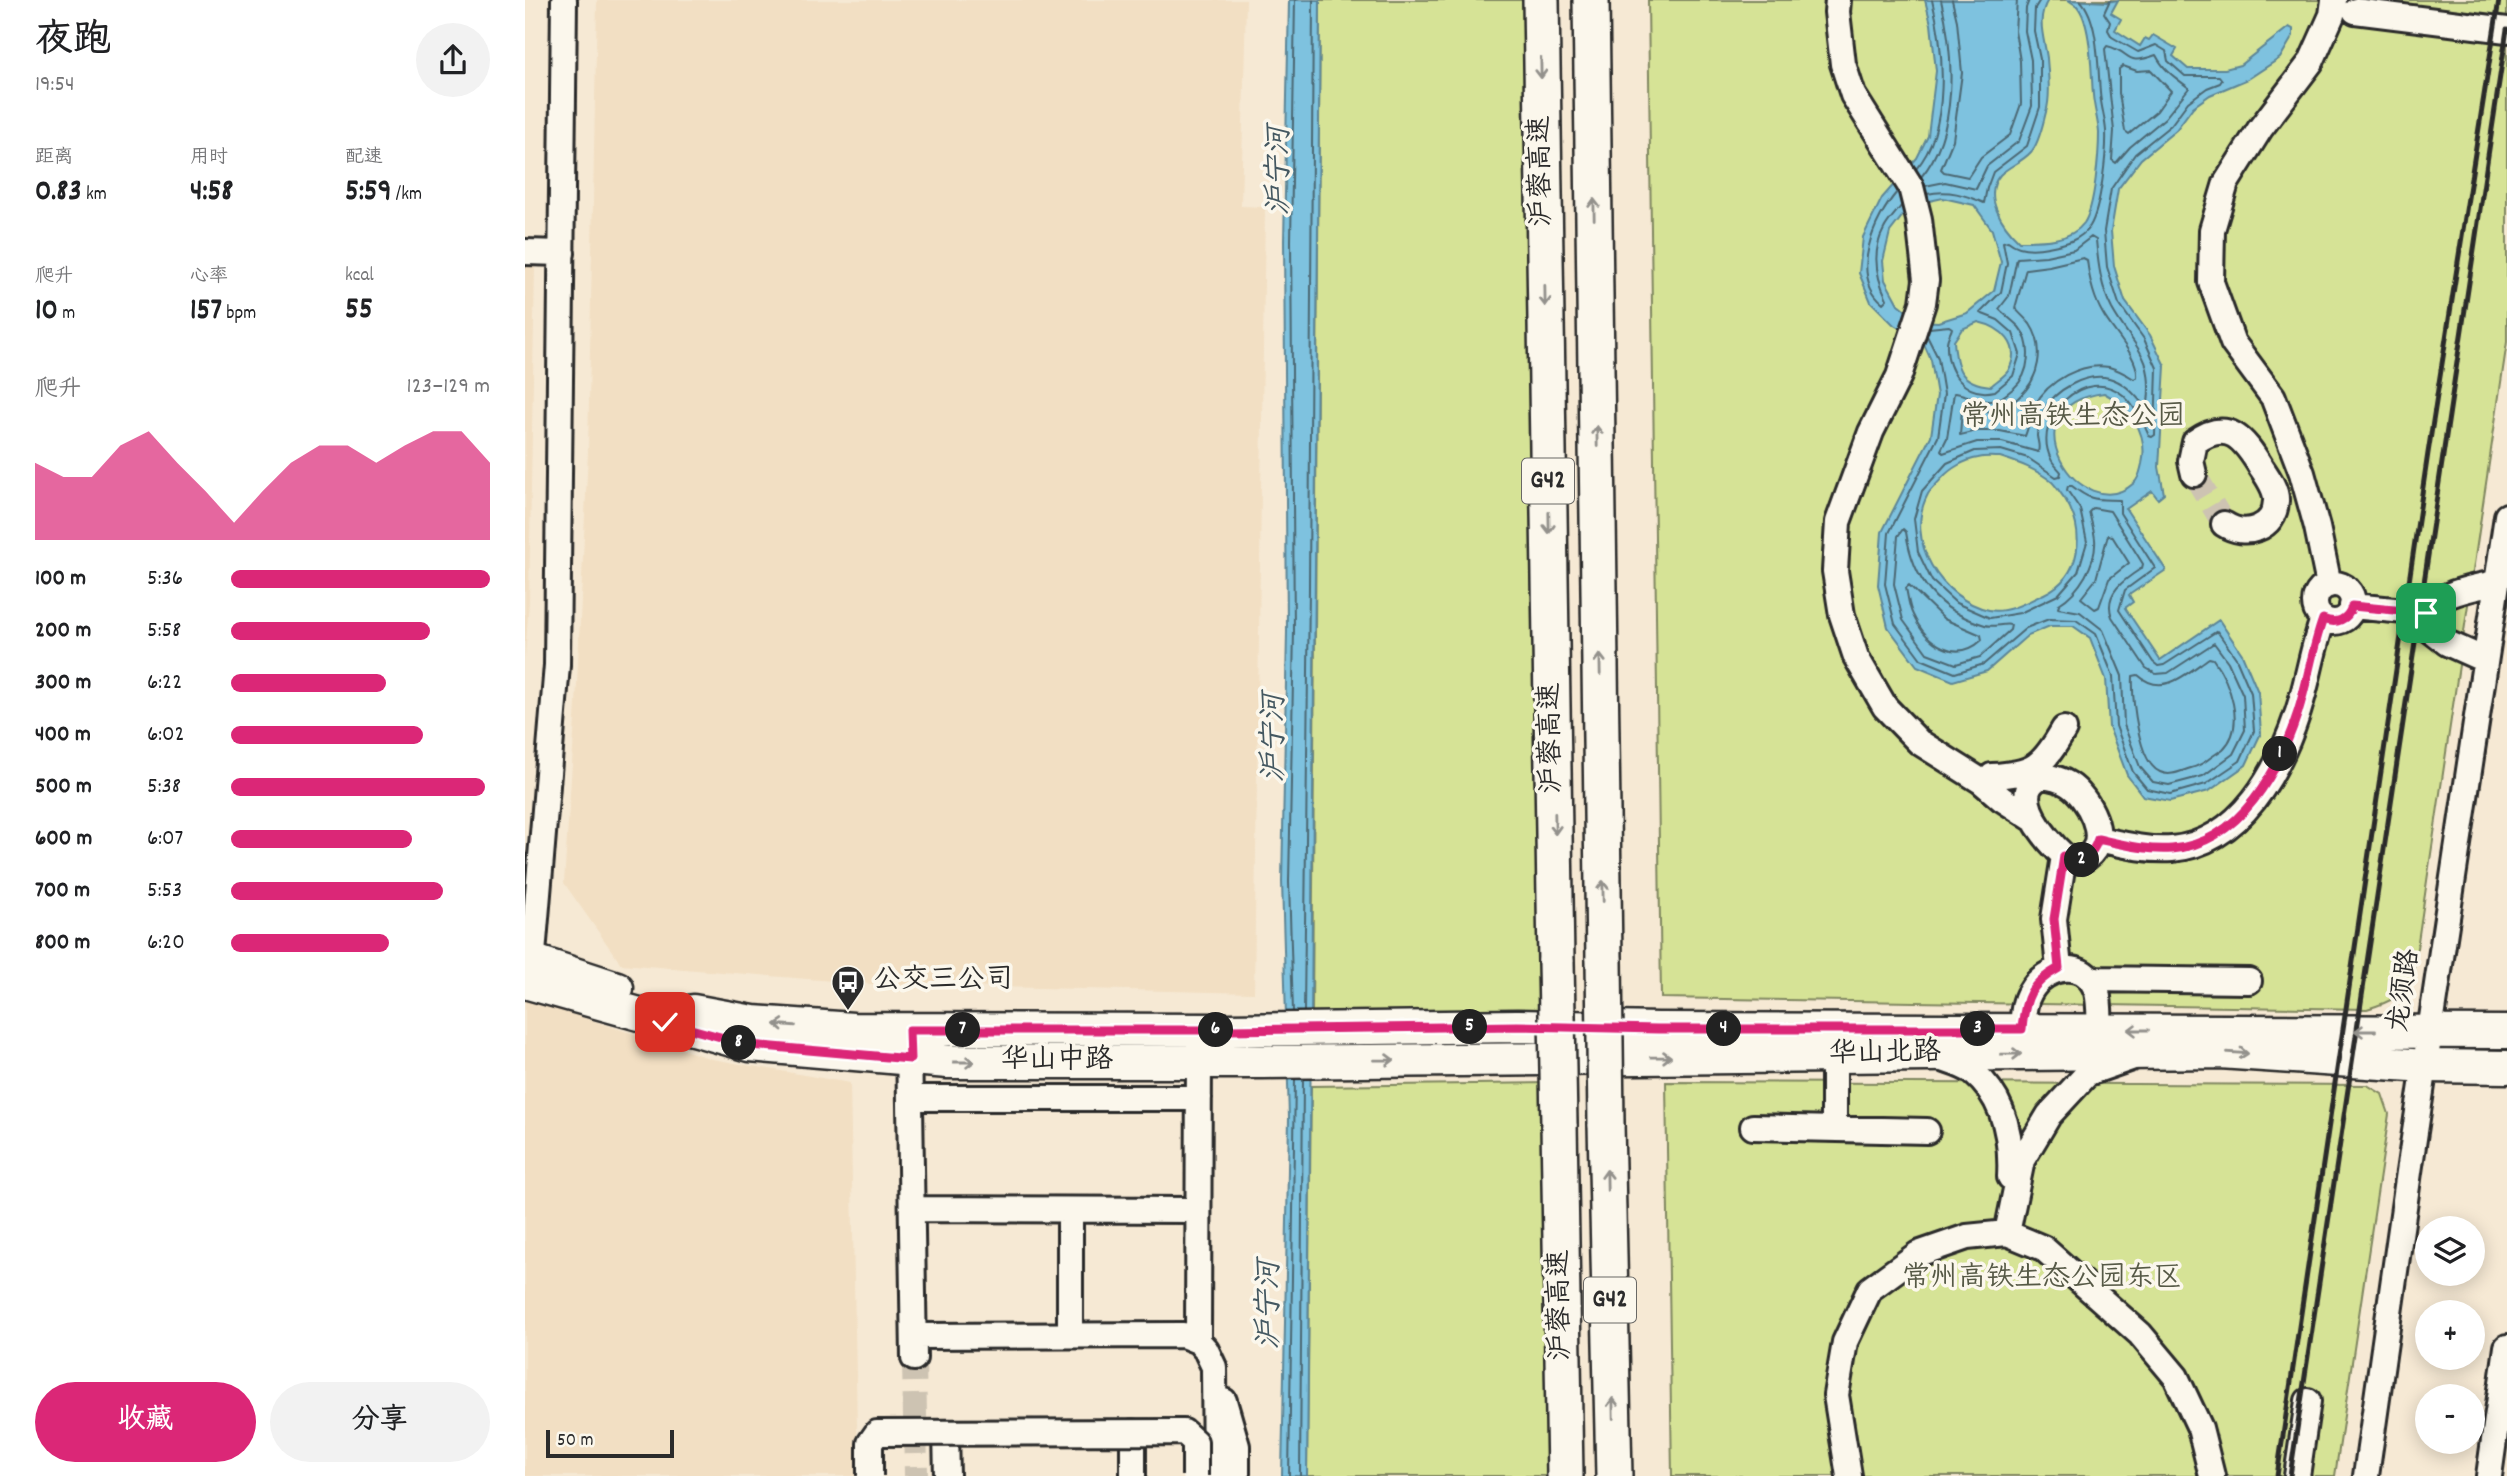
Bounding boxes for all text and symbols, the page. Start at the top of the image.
text: 夜跑 [35,15,111,70]
button: share [416,23,490,97]
one-way arrow [1535,56,1548,79]
text: 19:54 [35,69,75,102]
street label: 沪蓉高速 [1522,115,1564,227]
water label: 沪宁河 [1260,121,1303,216]
text: 距离 [35,145,73,172]
text: 用时 [190,145,228,172]
text: 配速 [345,145,383,172]
text: 0.83 [35,172,82,215]
text: 4:58 [190,172,233,215]
text: 5:59 [345,172,392,215]
text: km [82,182,107,209]
text: /km [392,182,422,209]
one-way arrow [1587,198,1601,221]
text: kcal [345,263,374,290]
text: 爬升 [35,264,73,291]
text: 心率 [190,264,228,291]
one-way arrow [1538,284,1551,307]
text: 55 [345,290,373,333]
text: 10 [35,291,58,334]
text: 157 [190,291,222,334]
text: m [58,301,75,328]
text: bpm [222,301,256,328]
text: 123–129 m [407,371,490,404]
text: 爬升 [35,374,81,407]
park label: 常州高铁生态公园 [1961,399,2185,439]
one-way arrow [1590,425,1604,448]
road number: G42 [1522,458,1574,503]
one-way arrow [1542,511,1556,534]
text: 100 m [35,563,86,596]
text: 5:36 [147,563,183,596]
pin [2396,583,2456,643]
icon: arrive [2407,594,2445,632]
text: 200 m [35,615,91,648]
text: 5:58 [147,615,181,648]
one-way arrow [1593,653,1607,676]
text: 300 m [35,667,91,700]
text: 6:22 [147,667,182,700]
street label: 沪蓉高速 [1532,682,1574,794]
water label: 沪宁河 [1255,688,1298,783]
text: 400 m [35,719,91,752]
text: 6:02 [147,719,185,752]
pin: 1 [2263,736,2297,772]
text: 1 [2277,740,2282,767]
text: 500 m [35,771,92,804]
text: 5:38 [147,771,181,804]
one-way arrow [1548,812,1562,835]
text: 600 m [35,823,92,856]
text: 6:07 [147,823,183,856]
pin: 2 [2065,842,2099,878]
text: 2 [2077,846,2086,873]
text: 700 m [35,875,90,908]
text: 5:53 [147,875,182,908]
one-way arrow [1597,880,1610,903]
text: 800 m [35,927,90,960]
text: 6:20 [147,927,185,960]
street label: 龙须路 [2380,947,2432,1035]
place label: 公交三公司 [873,962,1013,1002]
bus stop icon: 公交三公司 [829,963,867,1012]
pin [635,992,695,1052]
icon: check [646,1003,684,1041]
pin: 5 [1453,1010,1487,1044]
pin: 7 [945,1012,981,1048]
pin: 6 [1199,1012,1233,1048]
pin: 4 [1707,1012,1741,1046]
pin: 3 [1961,1012,1995,1046]
text: 5 [1465,1013,1474,1040]
text: 4 [1720,1015,1727,1042]
text: 3 [1973,1015,1982,1042]
text: 7 [959,1016,966,1043]
text: 6 [1211,1016,1220,1043]
one-way arrow [773,1018,796,1031]
one-way arrow [2127,1023,2150,1037]
one-way arrow [2354,1024,2377,1038]
pin: 8 [721,1026,757,1060]
text: 8 [735,1029,742,1056]
street label: 华山北路 [1829,1034,1941,1076]
street label: 华山中路 [1001,1042,1113,1082]
one-way arrow [1999,1047,2022,1061]
one-way arrow [2226,1047,2249,1060]
one-way arrow [1649,1051,1672,1064]
one-way arrow [1373,1053,1396,1067]
one-way arrow [952,1055,975,1069]
one-way arrow [1600,1169,1614,1192]
map controls [2415,1216,2485,1454]
button: layers [2415,1216,2485,1286]
street label: 沪蓉高速 [1541,1249,1583,1361]
water label: 沪宁河 [1250,1255,1293,1350]
park label: 常州高铁生态公园东区 [1902,1260,2182,1300]
road number: G42 [1584,1278,1636,1322]
button: + [2415,1300,2485,1370]
button: 收藏 [35,1382,256,1462]
button: 分享 [270,1382,490,1462]
button: − [2415,1384,2485,1454]
one-way arrow [1606,1397,1620,1420]
scale bar [546,1427,674,1459]
text: 50 m [557,1428,594,1455]

